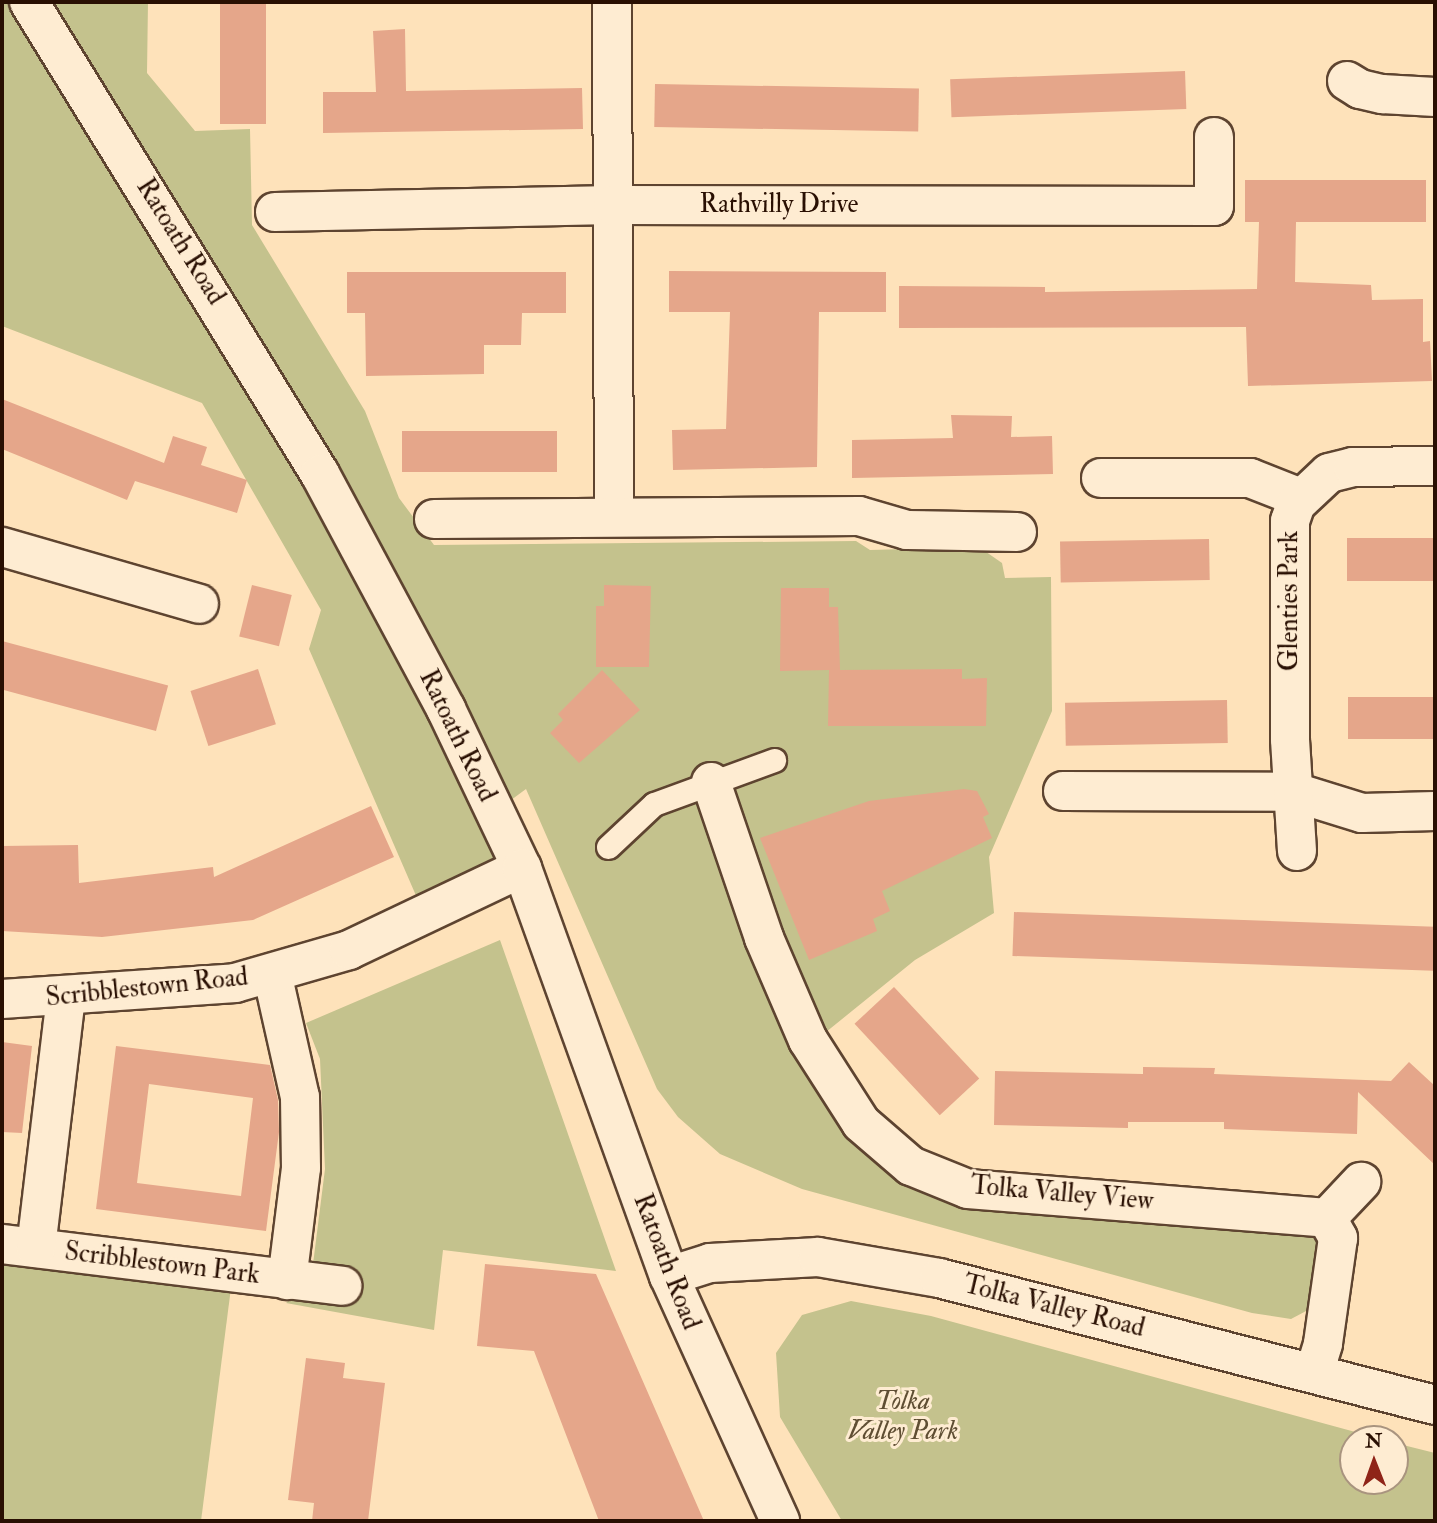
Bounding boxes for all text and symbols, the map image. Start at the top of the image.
street label: Ratoath Road [129,173,231,311]
street label: Rathvilly Drive [700,189,858,221]
street label: Glenties Park [1274,531,1306,671]
street label: Ratoath Road [412,665,502,807]
street label: Scribblestown Road [44,962,250,1014]
street label: Tolka Valley View [969,1170,1155,1218]
street label: Ratoath Road [626,1190,706,1334]
street label: Scribblestown Park [63,1237,261,1291]
street label: Tolka Valley Road [960,1269,1148,1345]
park label: Tolka Valley Park [848,1386,958,1448]
north arrow [1339,1425,1409,1495]
text: N [1365,1429,1382,1453]

